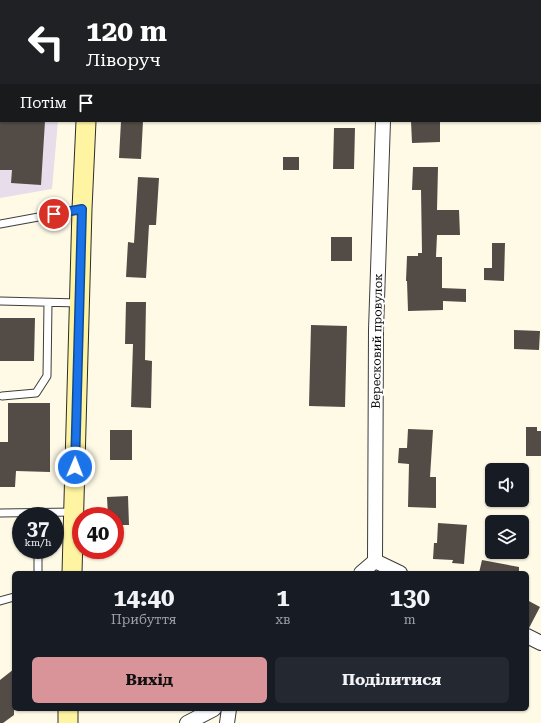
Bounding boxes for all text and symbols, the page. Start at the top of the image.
text: 120 m [86,15,167,48]
icon: left [20,16,72,68]
text: Ліворуч [86,49,161,70]
icon: arrive [75,92,97,114]
text: Потім [20,94,67,112]
pin [37,197,71,231]
icon: arrive [43,203,65,225]
street label: Вересковий провулок [369,273,385,409]
position arrow [54,446,96,488]
map controls [485,463,529,559]
button: sound [485,463,529,507]
speed limit sign: 40 [72,507,124,559]
button: layers [485,515,529,559]
text: 37 [27,516,49,540]
text: km/h [25,537,51,548]
text: 14:40 [113,584,174,612]
text: 1 [276,584,290,612]
text: 130 [390,584,430,612]
text: Прибуття [111,612,176,627]
text: хв [276,612,290,627]
text: m [404,612,416,627]
button: Вихід [32,657,267,703]
button: Поділитися [275,657,509,703]

